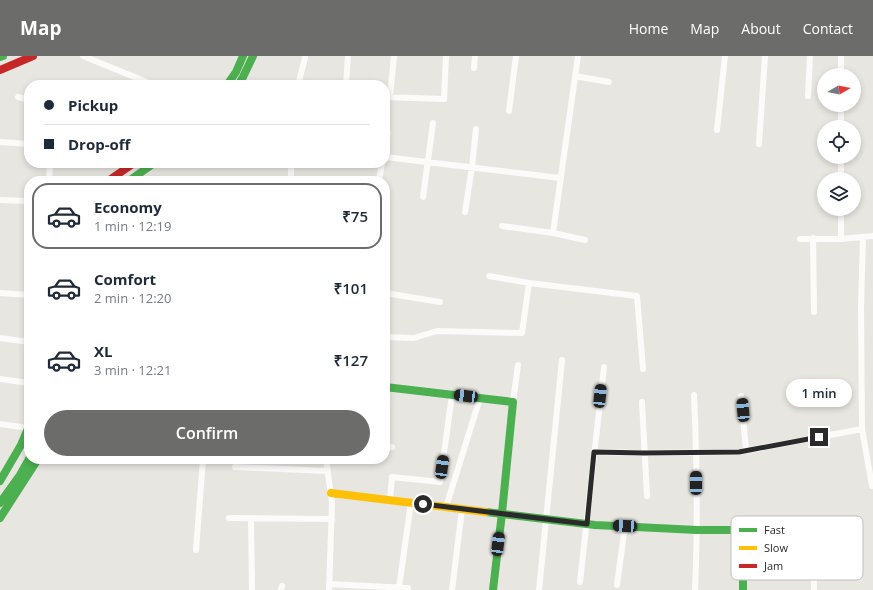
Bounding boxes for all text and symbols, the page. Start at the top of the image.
text: Map [20,15,61,41]
text: Home [629,19,668,38]
text: Map [690,19,719,38]
text: About [741,19,781,38]
text: Contact [803,19,853,38]
north arrow [817,68,861,112]
map controls [817,68,861,216]
text: Pickup [68,95,118,115]
button: locate [817,120,861,164]
text: Drop-off [68,134,130,154]
button: layers [817,172,861,216]
text: Economy [94,197,162,217]
icon: car [46,198,82,234]
text: ₹75 [342,206,368,226]
text: 1 min · 12:19 [94,217,171,235]
text: Comfort [94,269,156,289]
icon: car [46,270,82,306]
text: ₹101 [334,278,368,298]
text: 2 min · 12:20 [94,289,171,307]
text: XL [94,341,112,361]
icon: car [46,342,82,378]
text: ₹127 [334,350,368,370]
text: 3 min · 12:21 [94,361,171,379]
callout: 1 min [786,379,852,407]
car [593,383,607,409]
text: 1 min [801,384,837,402]
car [453,389,479,403]
car [736,398,750,422]
button: Confirm [44,410,370,456]
route end [810,428,828,446]
car [434,454,450,480]
car [690,471,702,495]
route start [414,495,432,513]
legend [731,516,863,580]
car [613,519,637,533]
text: Fast [764,522,785,537]
car [491,531,505,557]
text: Slow [764,540,788,555]
text: Jam [763,558,783,573]

